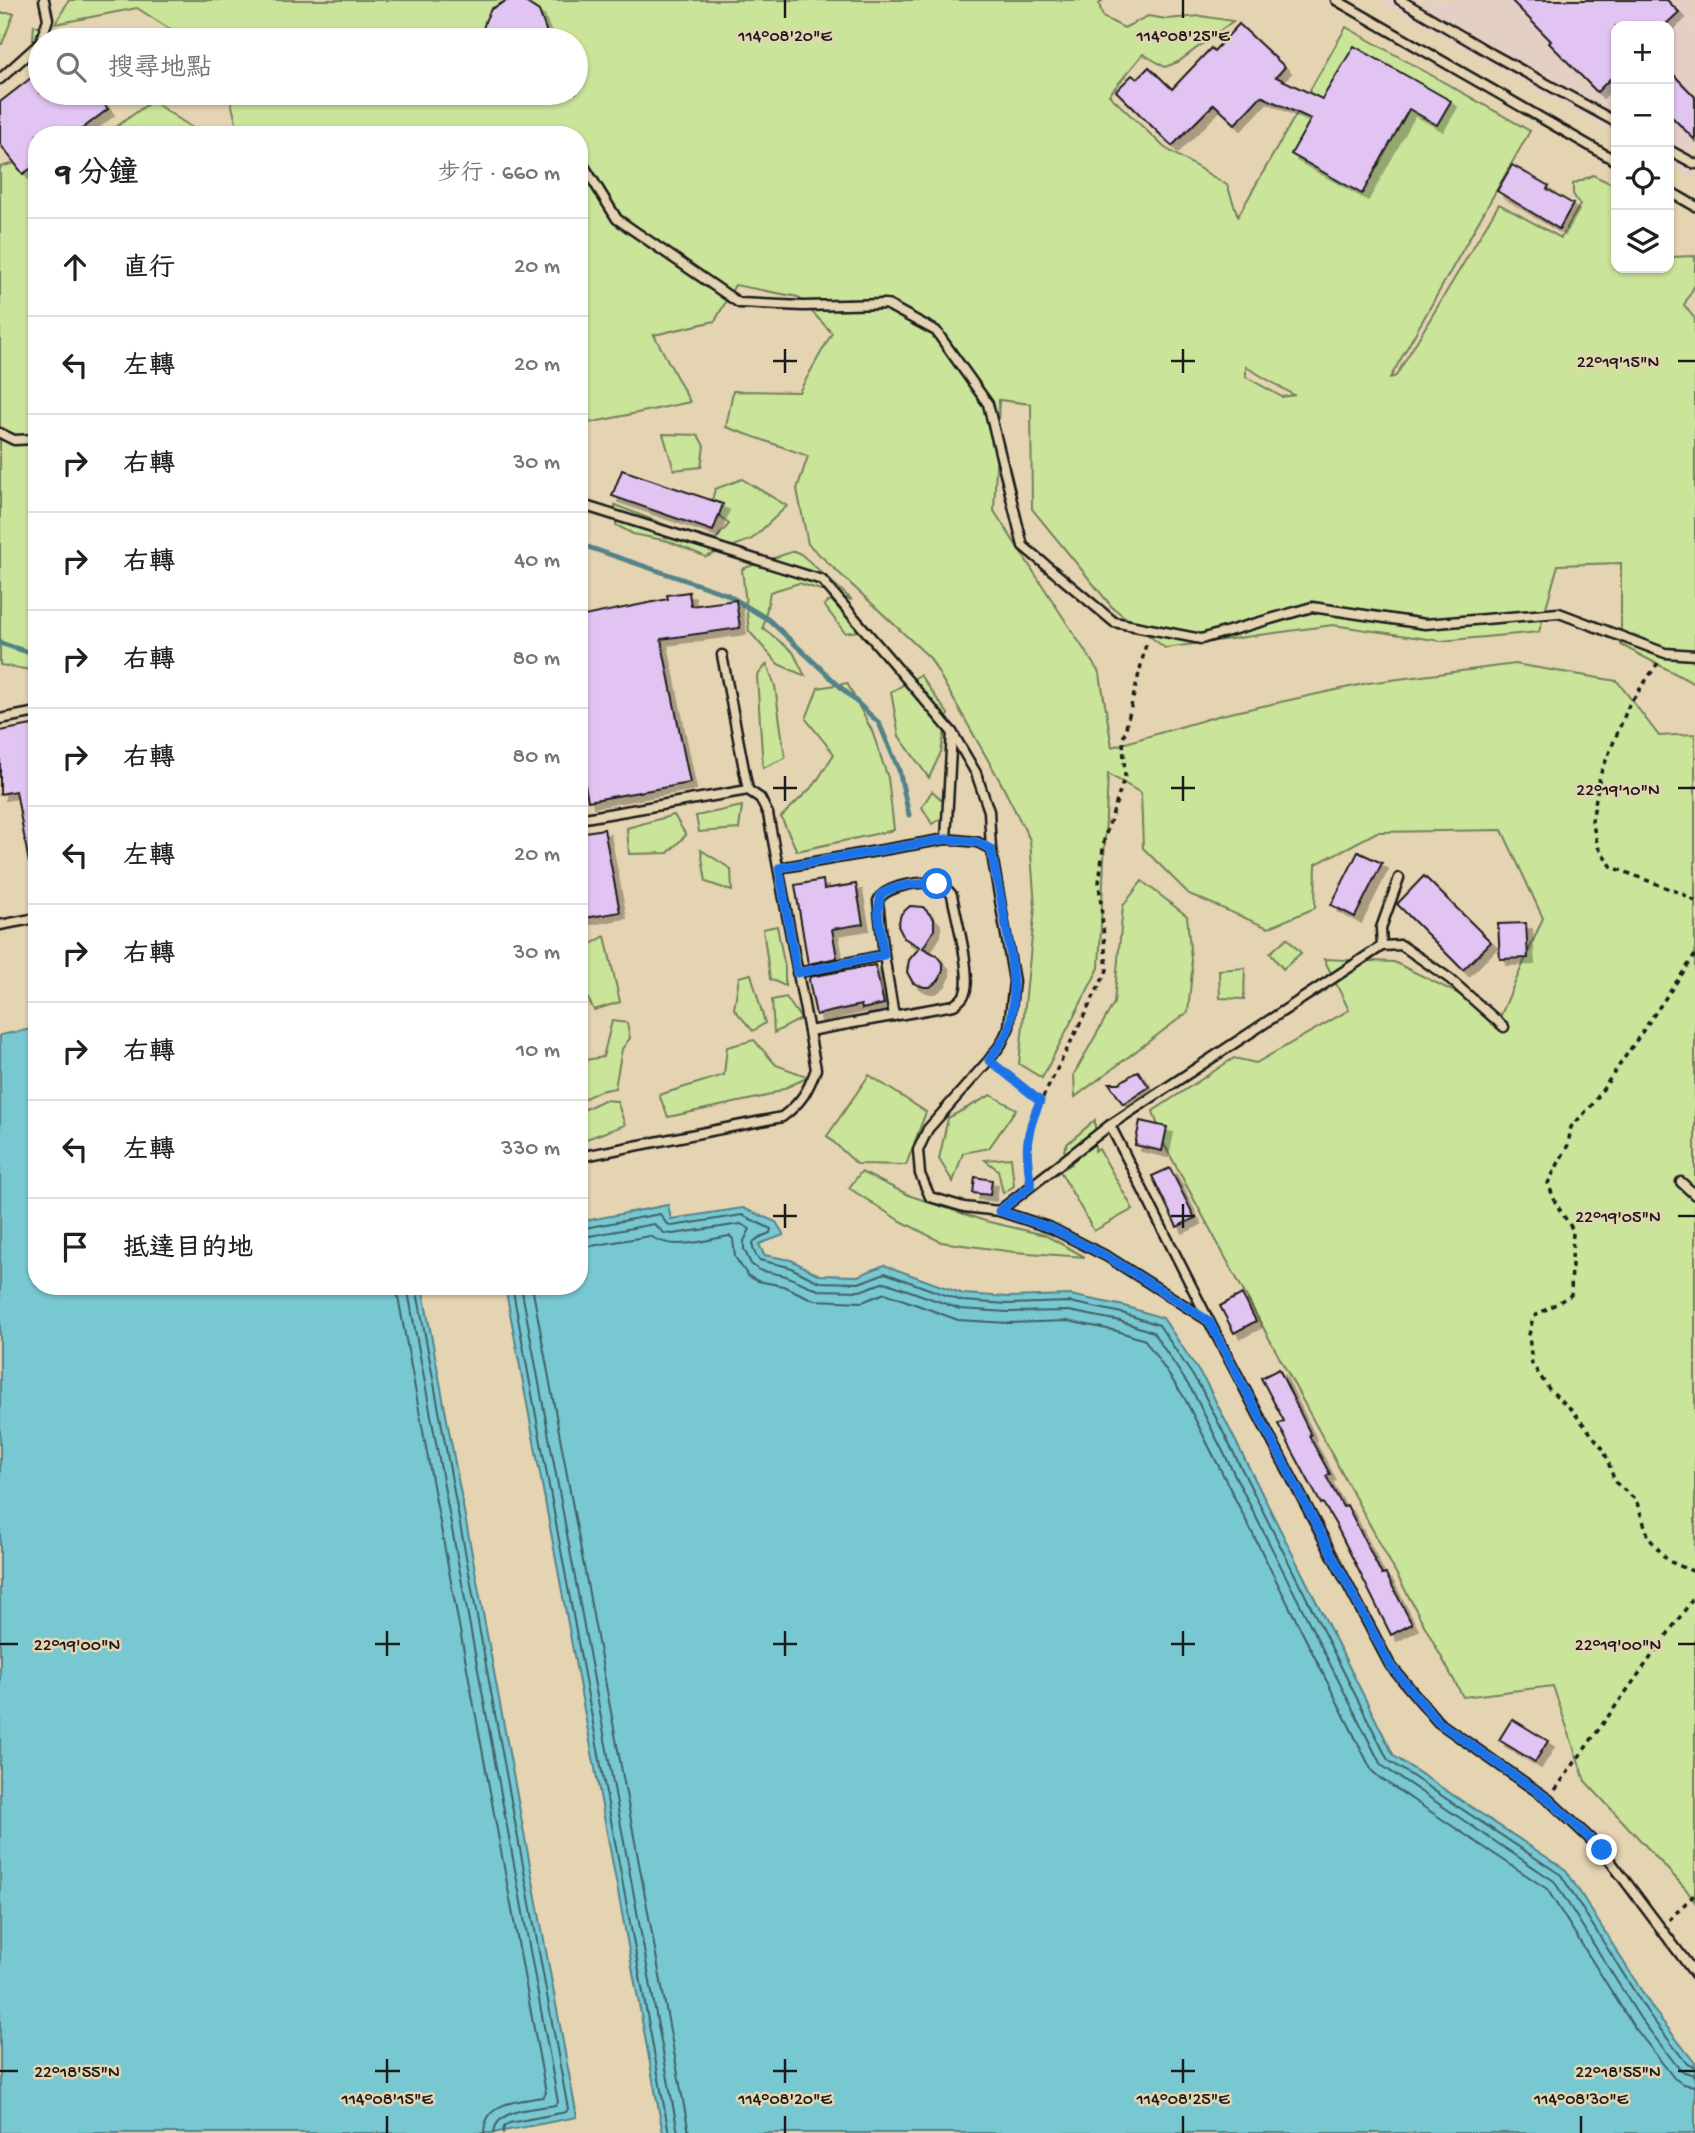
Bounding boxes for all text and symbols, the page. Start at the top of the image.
map controls [1611,21,1674,273]
button: + [1611,21,1674,84]
text: 114°08'20"E [737,27,833,48]
text: 114°08'25"E [1136,27,1230,48]
search box [28,28,588,105]
icon: search [52,48,90,86]
text: 搜尋地點 [108,55,212,86]
button: − [1611,84,1674,147]
button: locate [1611,147,1674,210]
text: 9 分鐘 [56,158,138,193]
text: 步行 · 660 m [438,161,560,188]
button: layers [1611,210,1674,273]
icon: ahead [56,248,94,286]
text: 20 m [514,254,560,281]
text: 直行 [123,255,175,286]
icon: left [56,346,94,384]
text: 20 m [514,352,560,379]
text: 左轉 [123,353,175,384]
text: 22°19'15"N [1577,353,1659,374]
icon: right [56,444,94,482]
text: 30 m [513,450,560,477]
text: 右轉 [123,451,175,482]
icon: right [56,542,94,580]
text: 40 m [514,548,560,575]
text: 右轉 [123,549,175,580]
icon: right [56,640,94,678]
text: 80 m [513,646,560,673]
text: 右轉 [123,647,175,678]
icon: right [56,738,94,776]
text: 80 m [513,744,560,771]
text: 右轉 [123,745,175,776]
text: 22°19'10"N [1576,781,1660,802]
icon: left [56,836,94,874]
text: 20 m [514,842,560,869]
text: 左轉 [123,843,175,874]
route start [921,868,952,899]
icon: right [56,934,94,972]
text: 30 m [513,940,560,967]
text: 右轉 [123,941,175,972]
icon: right [56,1032,94,1070]
text: 10 m [516,1038,560,1065]
text: 右轉 [123,1039,175,1070]
icon: left [56,1130,94,1168]
text: 330 m [501,1136,560,1163]
text: 左轉 [123,1137,175,1168]
text: 22°19'05"N [1575,1208,1661,1229]
icon: arrive [56,1228,94,1266]
text: 抵達目的地 [123,1235,253,1266]
text: 22°19'00"N [34,1636,120,1657]
text: 22°19'00"N [1575,1636,1661,1657]
route end [1586,1834,1617,1865]
text: 22°18'55"N [34,2063,120,2084]
text: 22°18'55"N [1575,2063,1661,2084]
text: 114°08'15"E [340,2090,433,2111]
text: 114°08'20"E [737,2090,833,2111]
text: 114°08'25"E [1136,2090,1230,2111]
text: 114°08'30"E [1533,2090,1629,2111]

